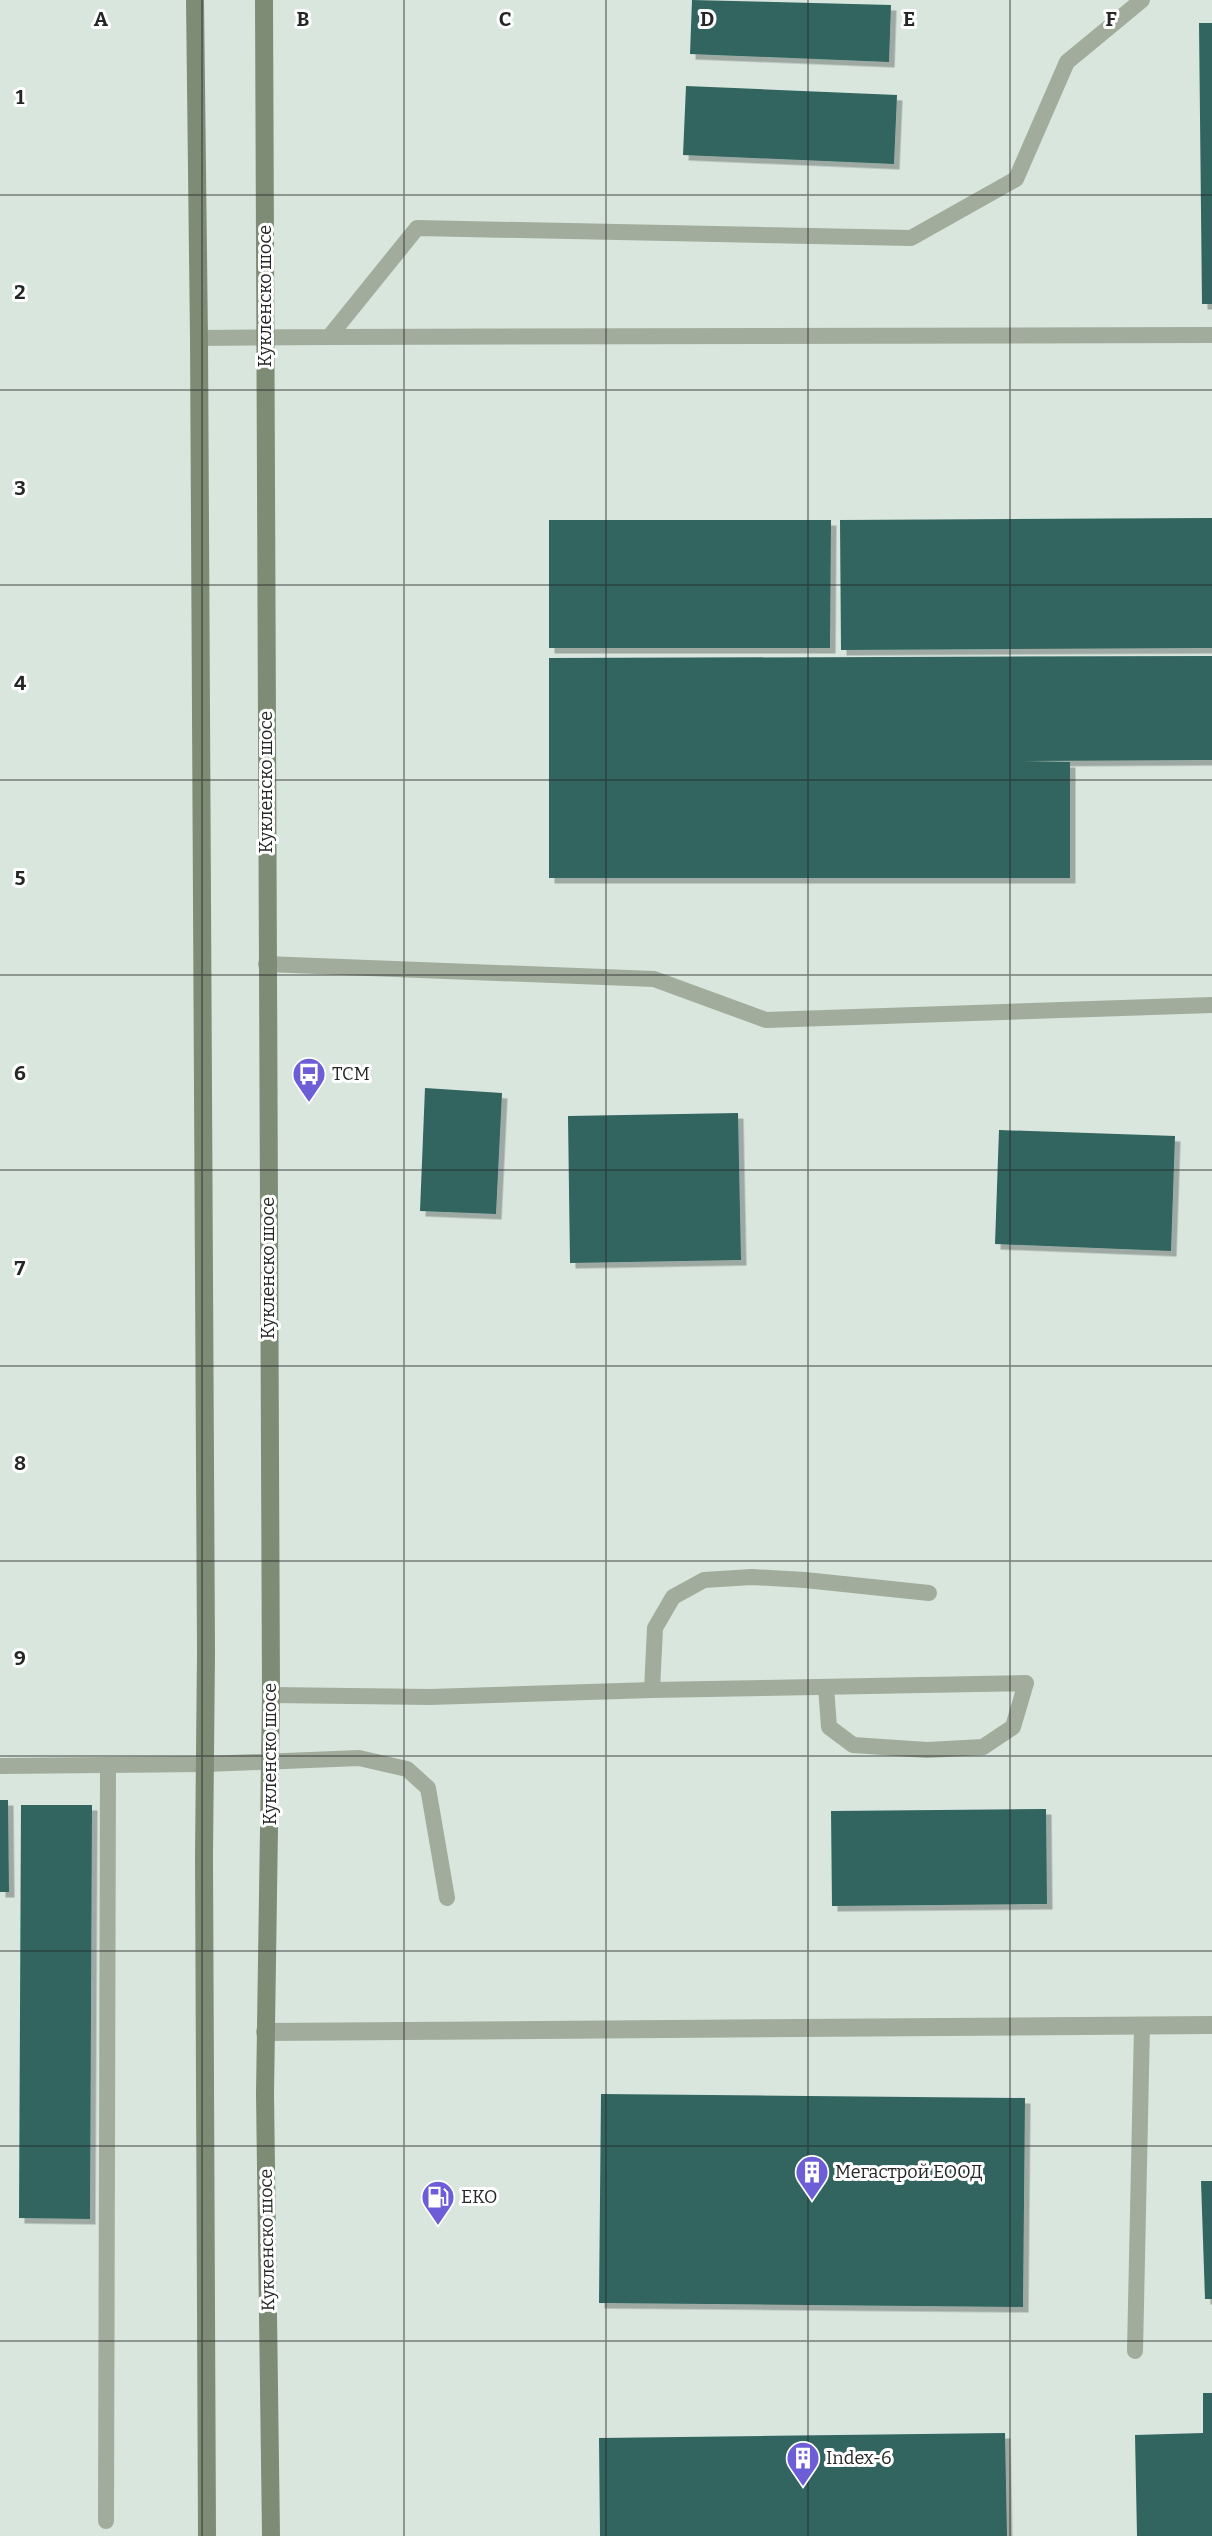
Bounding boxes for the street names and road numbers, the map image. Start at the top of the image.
street label: Кукленско шосе [254,225,276,367]
street label: Кукленско шосе [255,711,277,853]
street label: Кукленско шосе [257,1197,279,1339]
street label: Кукленско шосе [259,1683,281,1825]
street label: Кукленско шосе [255,2169,279,2311]

